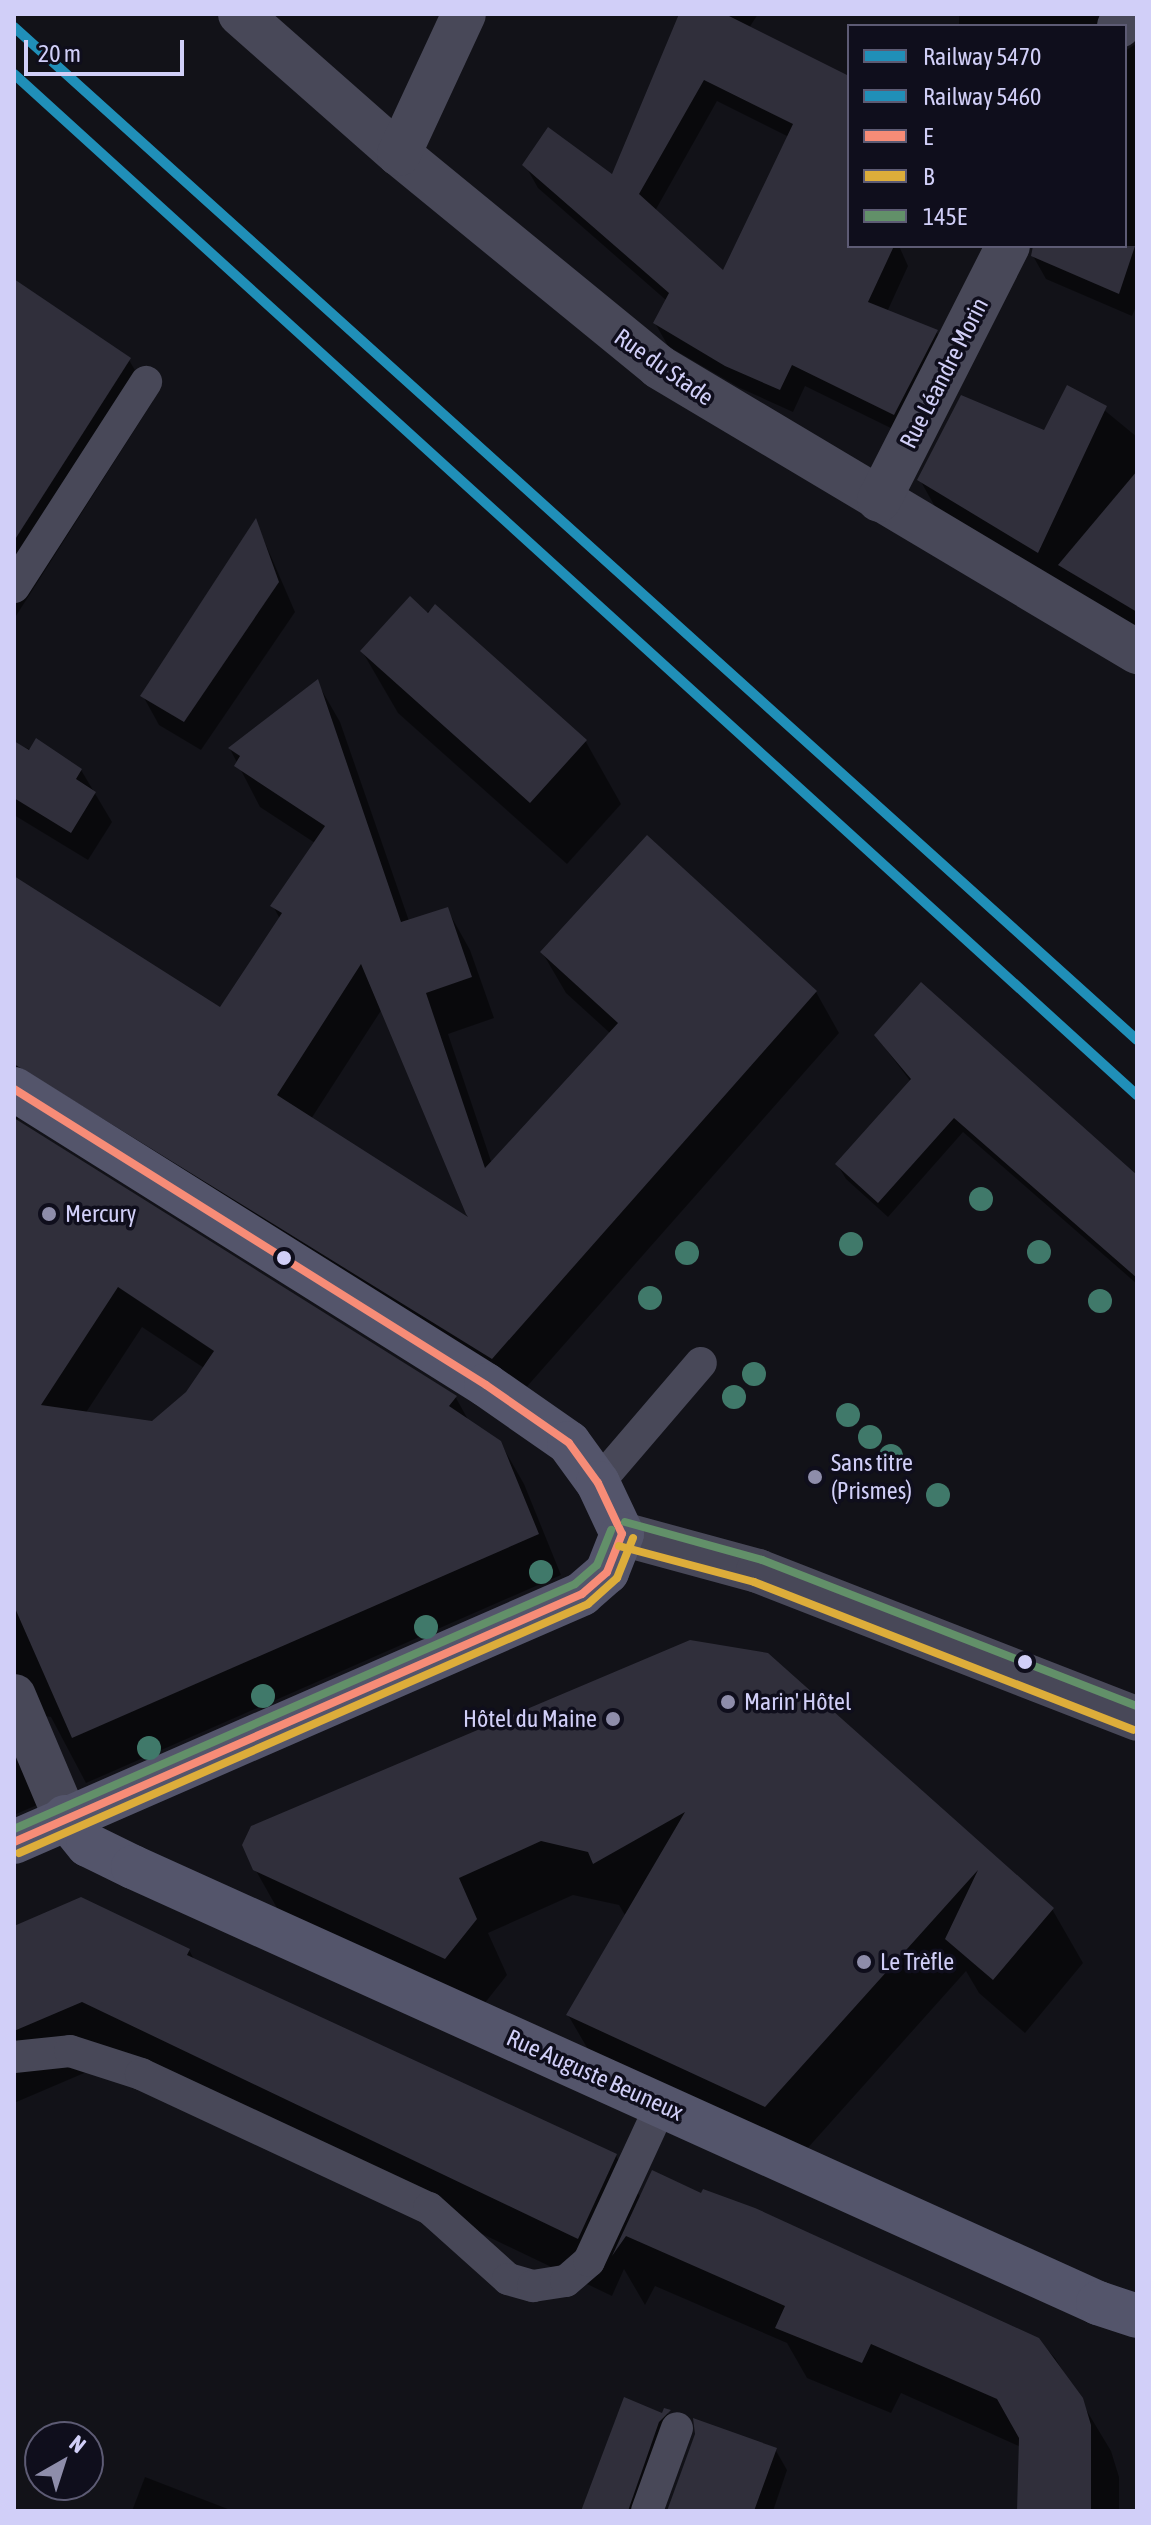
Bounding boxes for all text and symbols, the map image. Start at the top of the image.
scale bar [28,24,188,74]
legend [847,24,1127,248]
text: 20 m [38,40,81,67]
text: Railway 5470 [923,43,1041,70]
text: Railway 5460 [923,83,1041,110]
text: E [923,123,933,150]
text: B [923,163,934,190]
text: 145E [923,203,967,230]
street label: Rue Léandre Morin [894,293,994,453]
street label: Rue du Stade [609,322,719,412]
place label: Mercury [65,1200,136,1228]
marker: Mercury [40,1205,58,1223]
unlabelled marker [276,1250,292,1266]
place label: Sans titre (Prismes) [831,1449,913,1505]
marker: Sans titre (Prismes) [806,1468,824,1486]
unlabelled marker [1017,1654,1033,1670]
place label: Marin' Hôtel [744,1688,851,1716]
marker: Marin' Hôtel [719,1693,737,1711]
place label: Hôtel du Maine [463,1705,597,1733]
marker: Hôtel du Maine [604,1710,622,1728]
place label: Le Trèfle [880,1948,954,1976]
marker: Le Trèfle [855,1953,873,1971]
street label: Rue Auguste Beuneux [502,2023,688,2127]
north arrow [24,2421,104,2501]
text: N [65,2430,91,2458]

